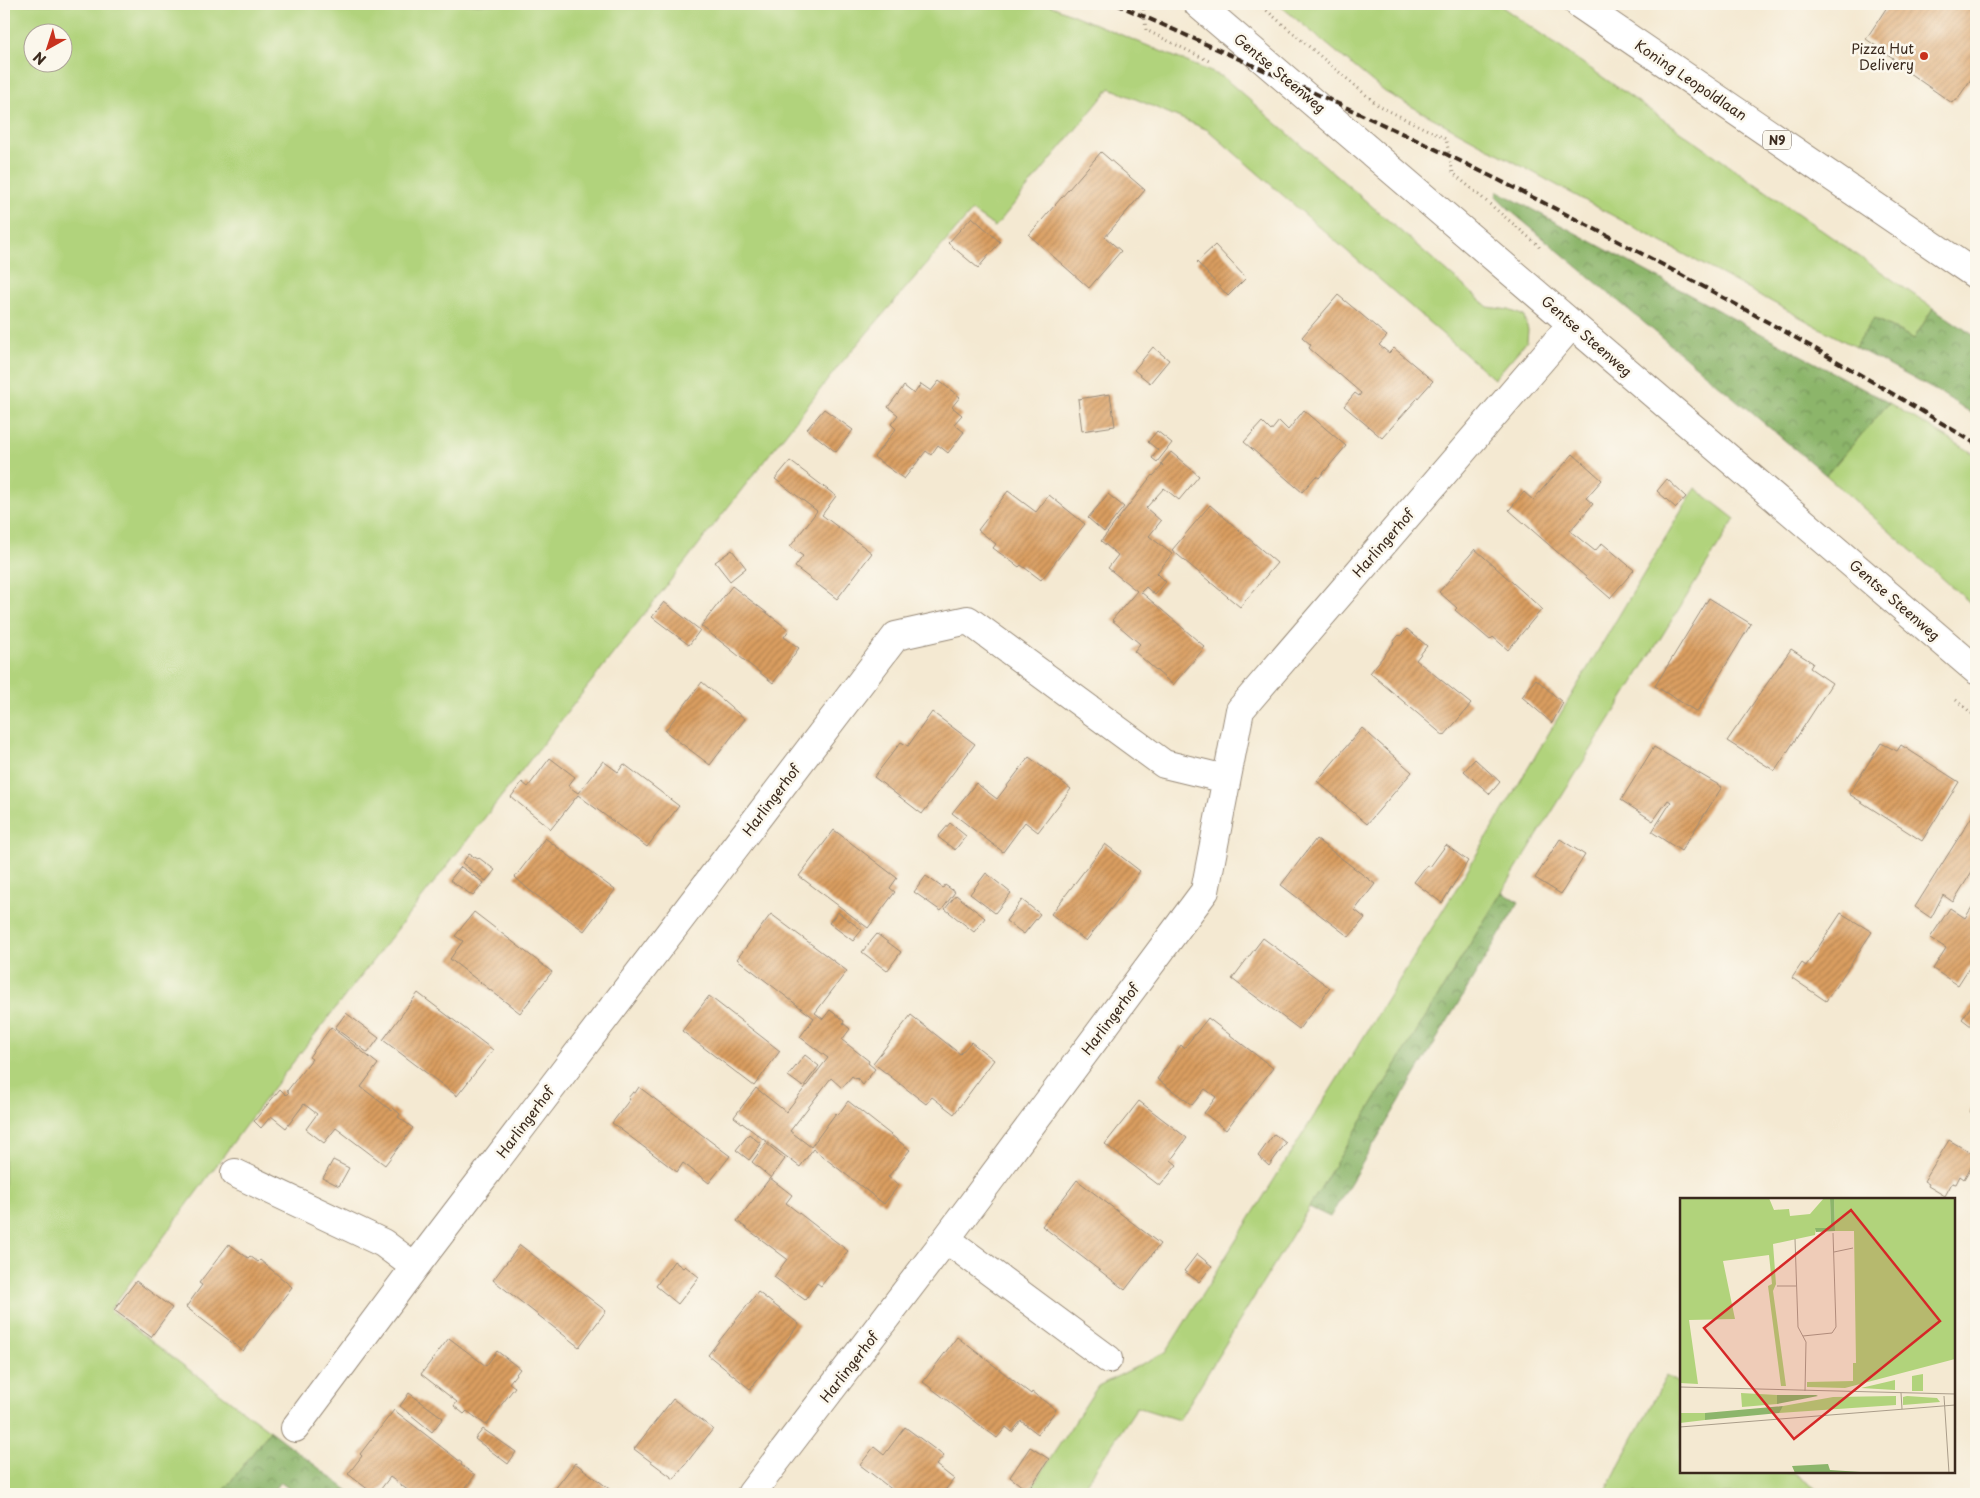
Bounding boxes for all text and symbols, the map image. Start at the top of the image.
north arrow [22,22,72,72]
street label: Gentse Steenweg [1229,28,1331,118]
street label: Koning Leopoldlaan [1631,35,1751,125]
place label: Pizza Hut Delivery [1851,38,1914,75]
text: N [29,47,50,70]
marker: Pizza Hut Delivery [1918,50,1930,62]
road number: N9 [1763,130,1791,150]
street label: Gentse Steenweg [1537,291,1637,381]
street label: Harlingerhof [1347,503,1420,582]
street label: Gentse Steenweg [1845,555,1945,645]
street label: Harlingerhof [737,759,806,840]
street label: Harlingerhof [1076,978,1145,1059]
street label: Harlingerhof [491,1081,560,1162]
inset map [1680,1198,1955,1473]
street label: Harlingerhof [815,1326,884,1407]

